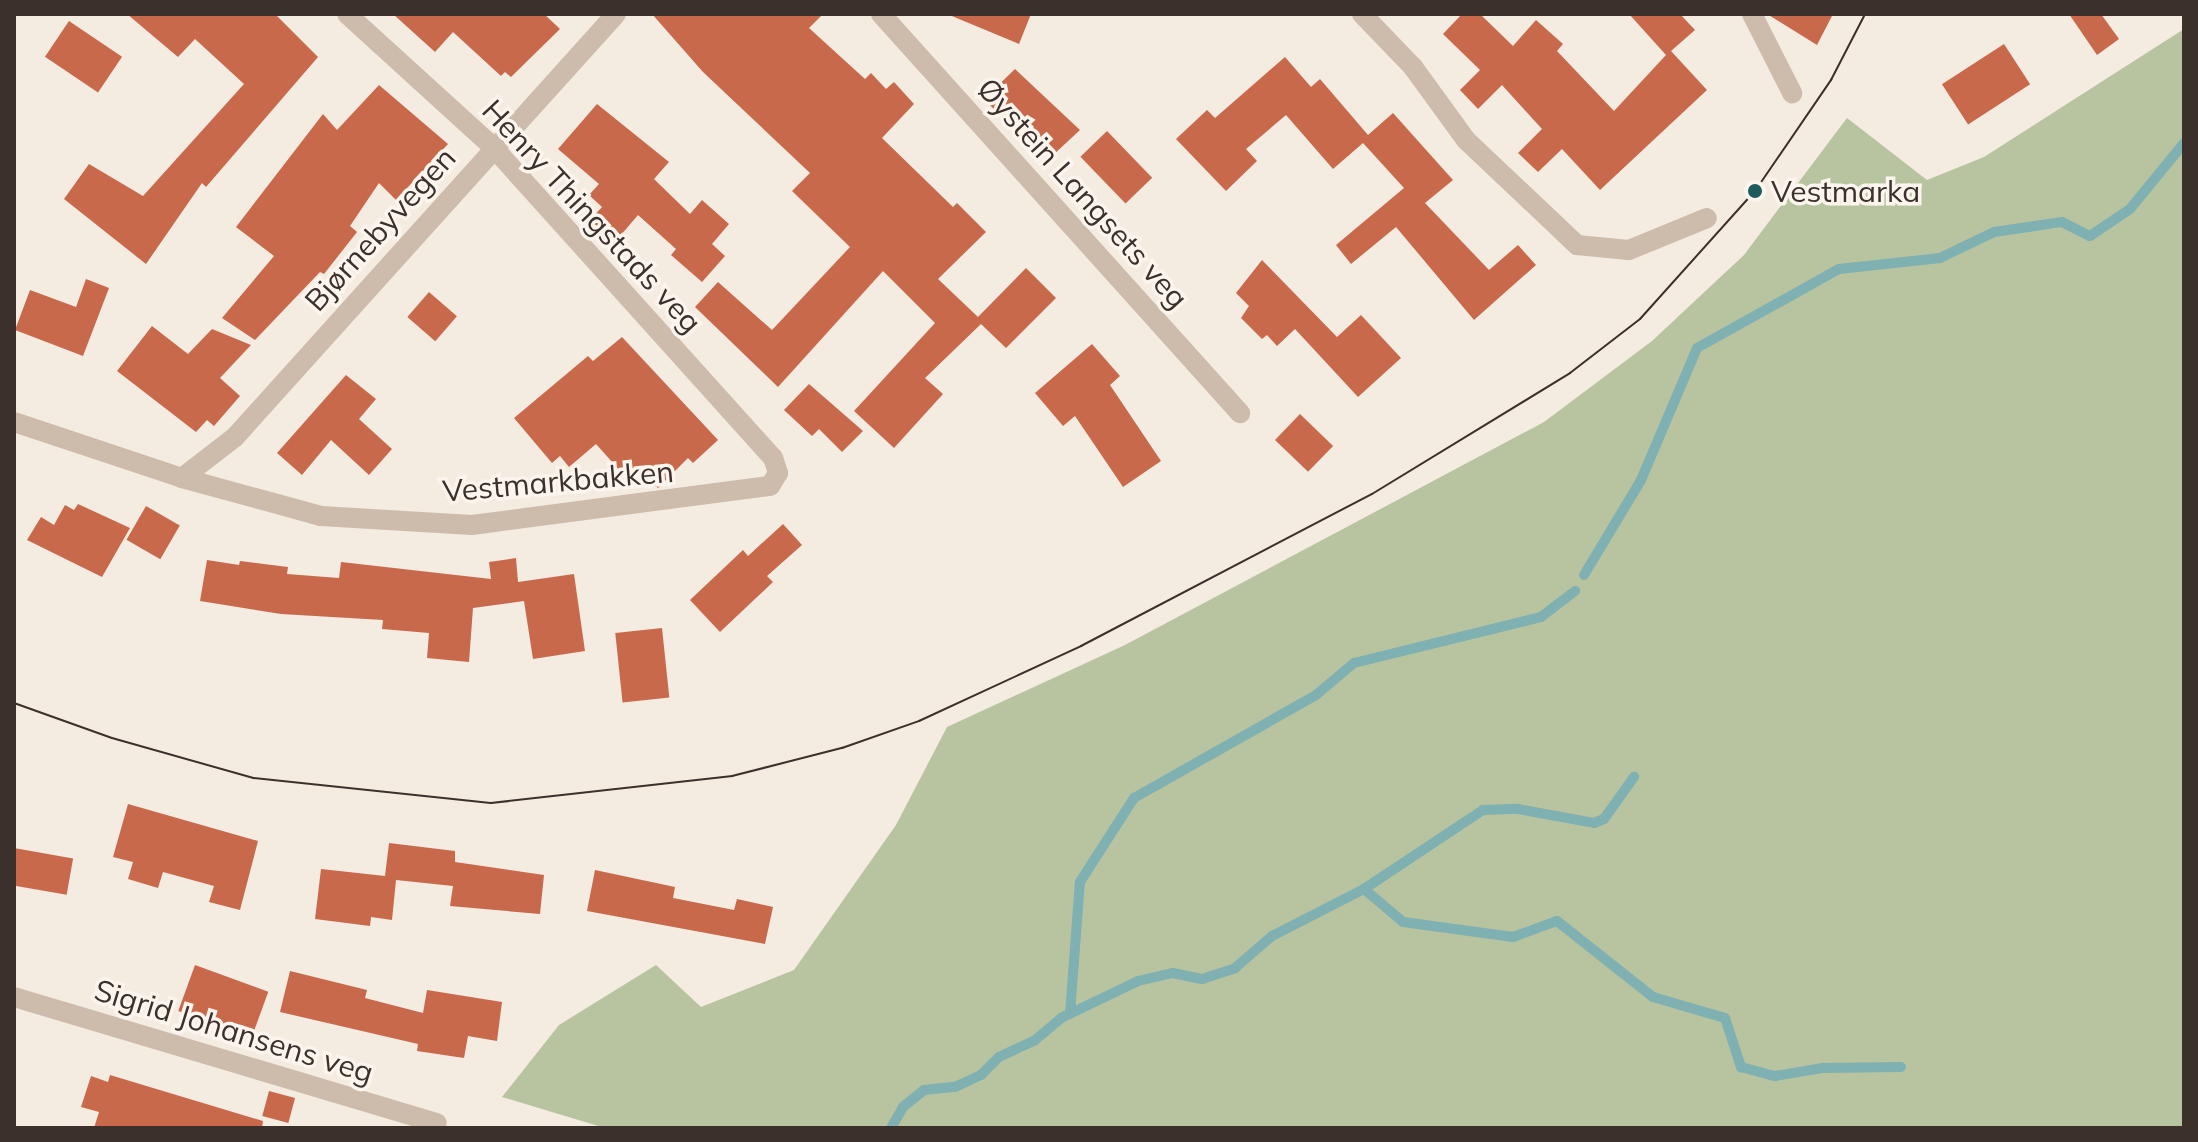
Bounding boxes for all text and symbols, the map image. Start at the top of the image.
street label: Øystein Langsets veg [970,70,1196,316]
street label: Henry Thingstads veg [475,92,709,340]
street label: Bjørnebyvegen [297,140,463,318]
place label: Vestmarka [1771,173,1920,209]
marker: Vestmarka [1746,182,1764,200]
street label: Vestmarkbakken [441,453,675,509]
street label: Sigrid Johansens veg [90,971,378,1091]

